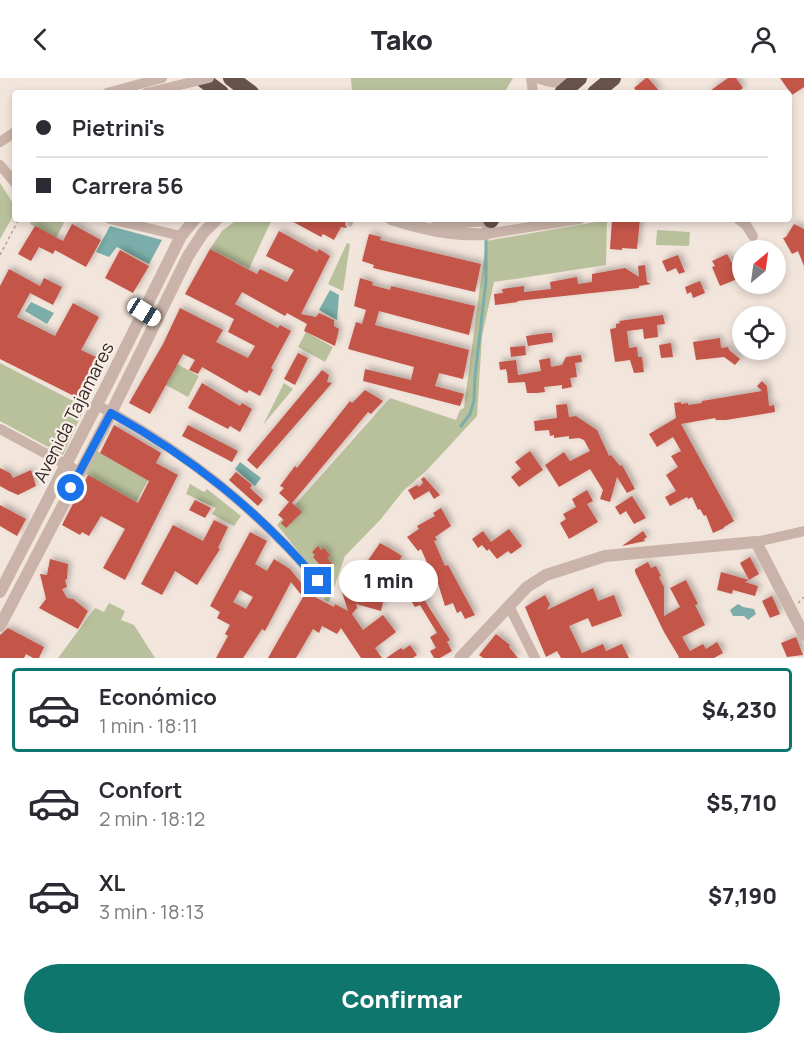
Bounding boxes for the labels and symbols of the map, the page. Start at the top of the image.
north arrow [732,240,786,294]
car [124,295,164,329]
street label: Avenida Tajamares [27,338,119,486]
route start [57,474,84,501]
callout: 1 min [339,560,438,602]
route end [304,567,331,594]

